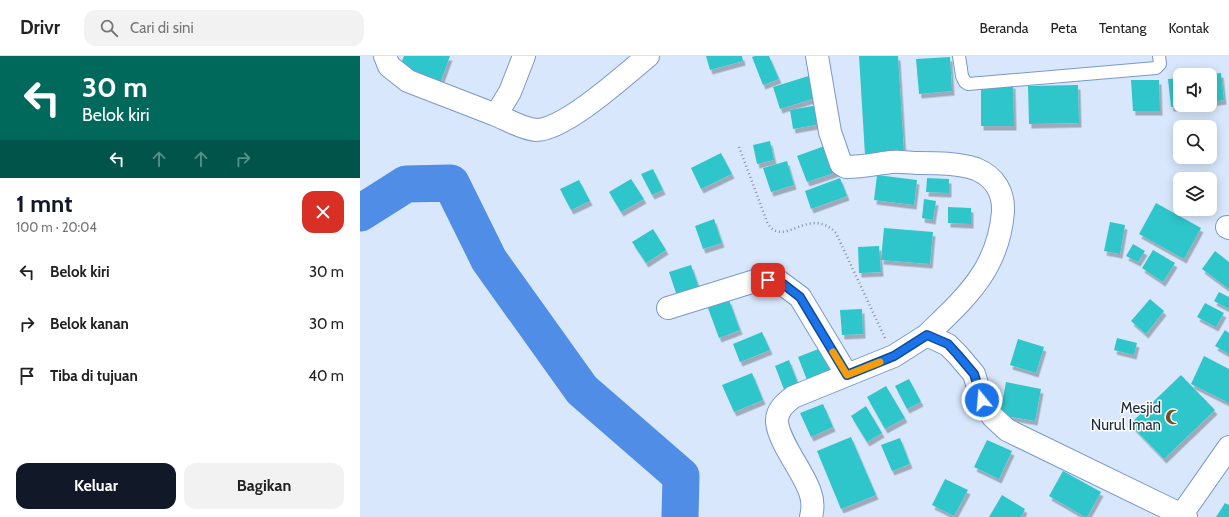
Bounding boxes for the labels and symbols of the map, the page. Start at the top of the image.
pin [751,263,785,297]
position arrow [961,379,1003,421]
place label: Mesjid Nurul Iman [1091,399,1161,434]
mosque icon: Mesjid Nurul Iman [1164,408,1182,426]

